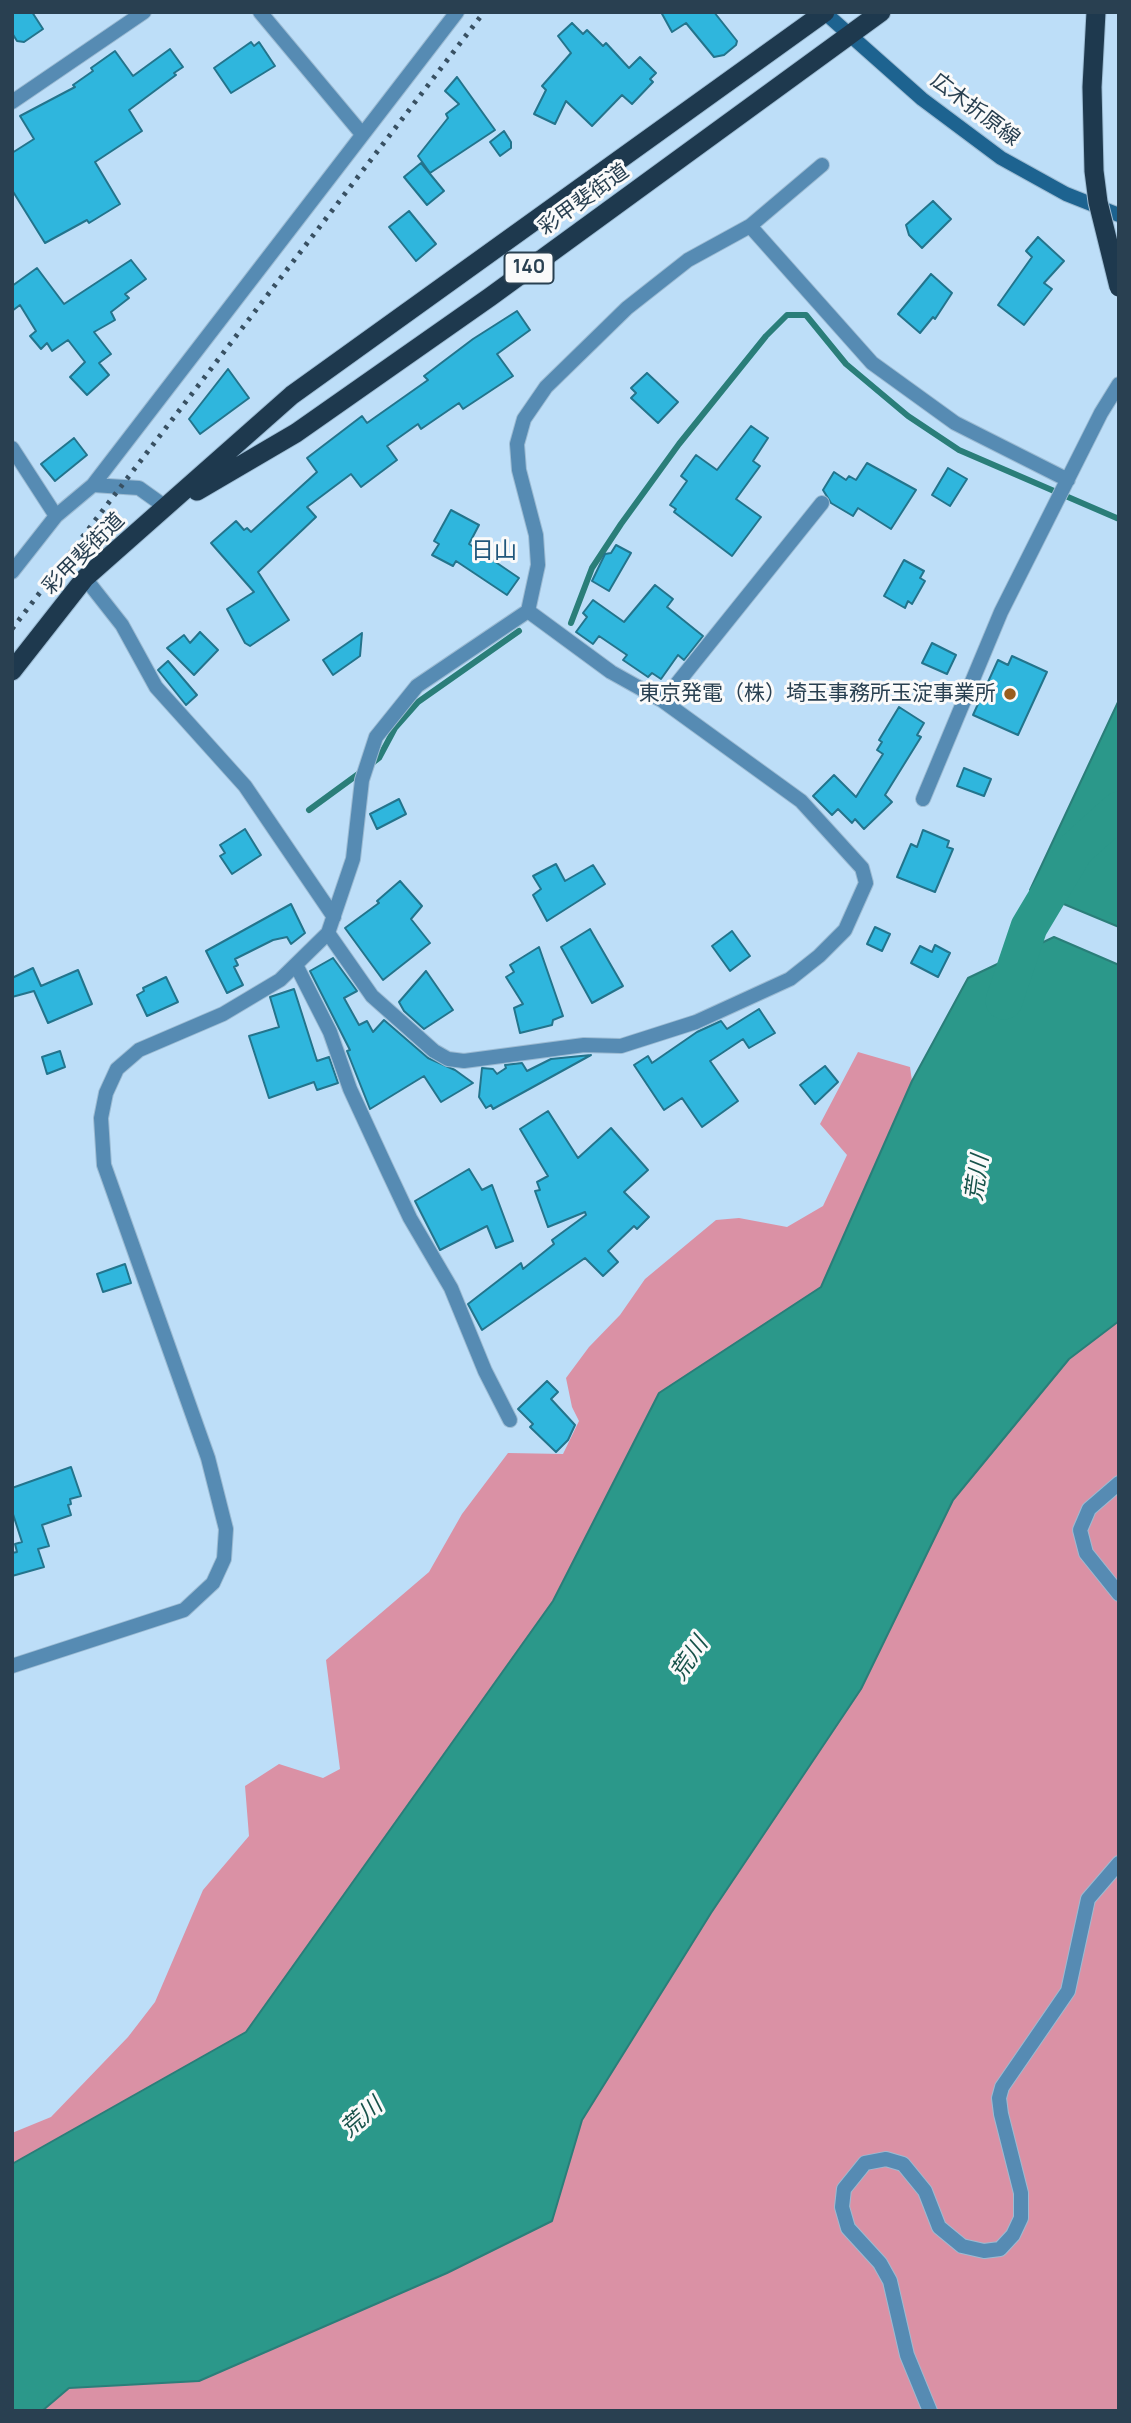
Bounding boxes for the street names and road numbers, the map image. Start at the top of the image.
street label: 広木折原線 [925,68,1025,152]
street label: 彩甲斐街道 [534,159,634,241]
road number: 140 [504,252,554,284]
street label: 彩甲斐街道 [38,508,130,600]

